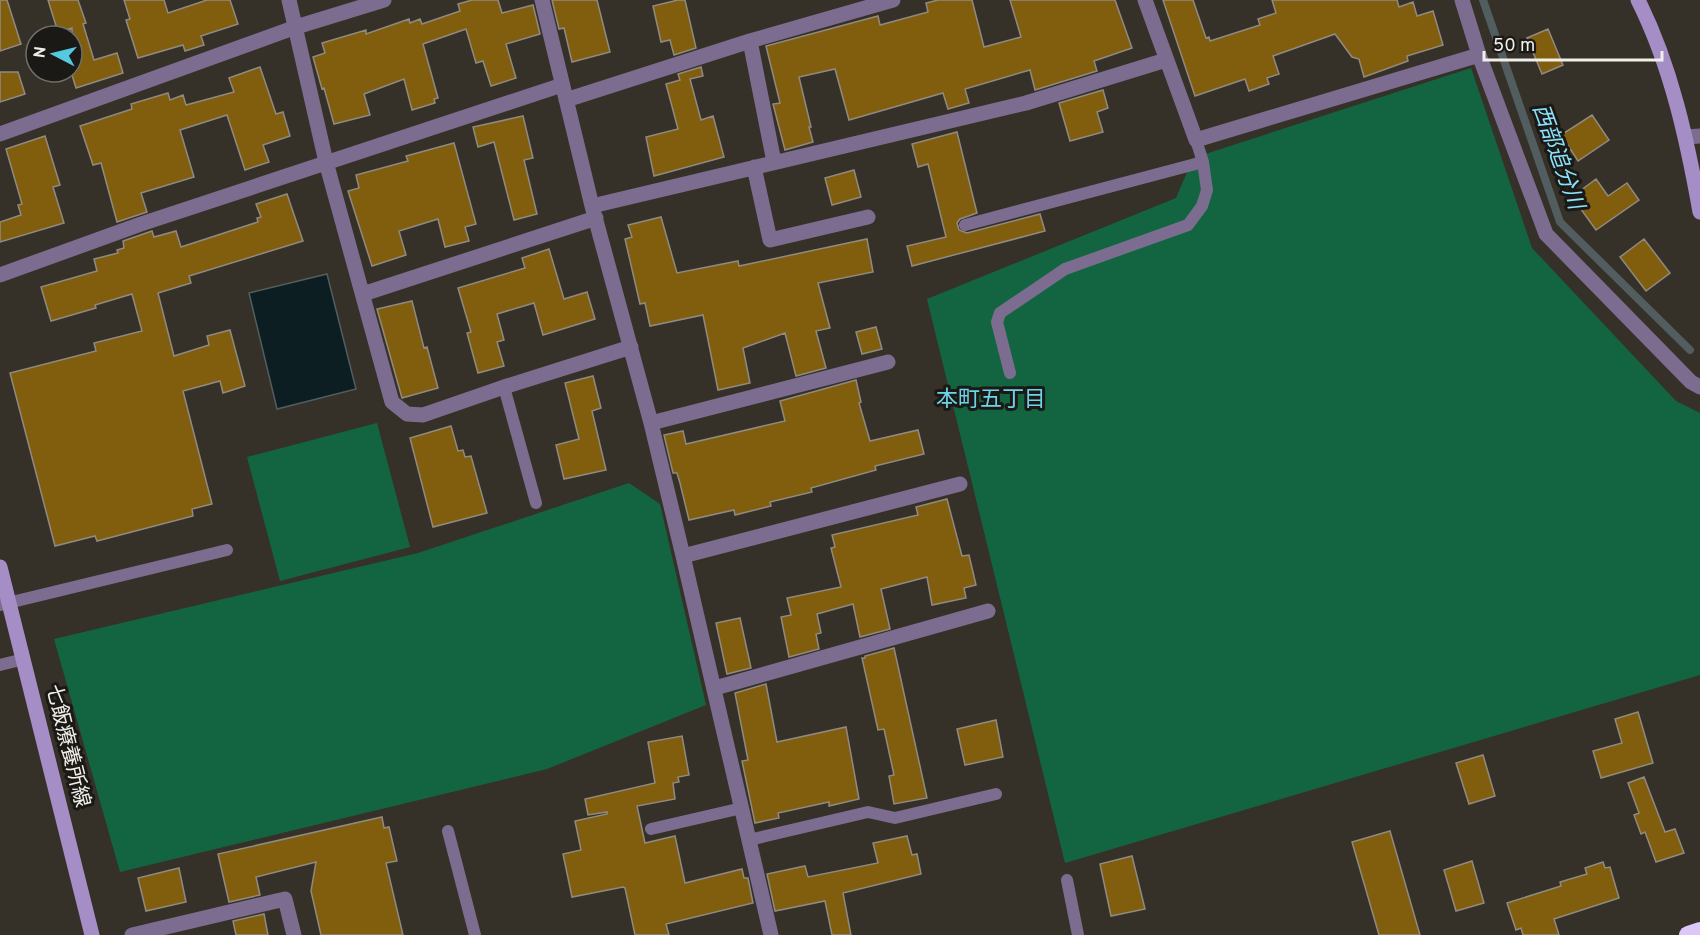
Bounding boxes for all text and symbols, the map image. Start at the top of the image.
north arrow [24,24,84,84]
scale bar [1484,24,1662,62]
text: 50 m [1493,35,1535,58]
text: N [30,45,52,59]
water label: 西部追分川 [1526,101,1589,215]
district label: 本町五丁目 [936,387,1046,414]
street label: 七飯療養所線 [39,682,95,810]

